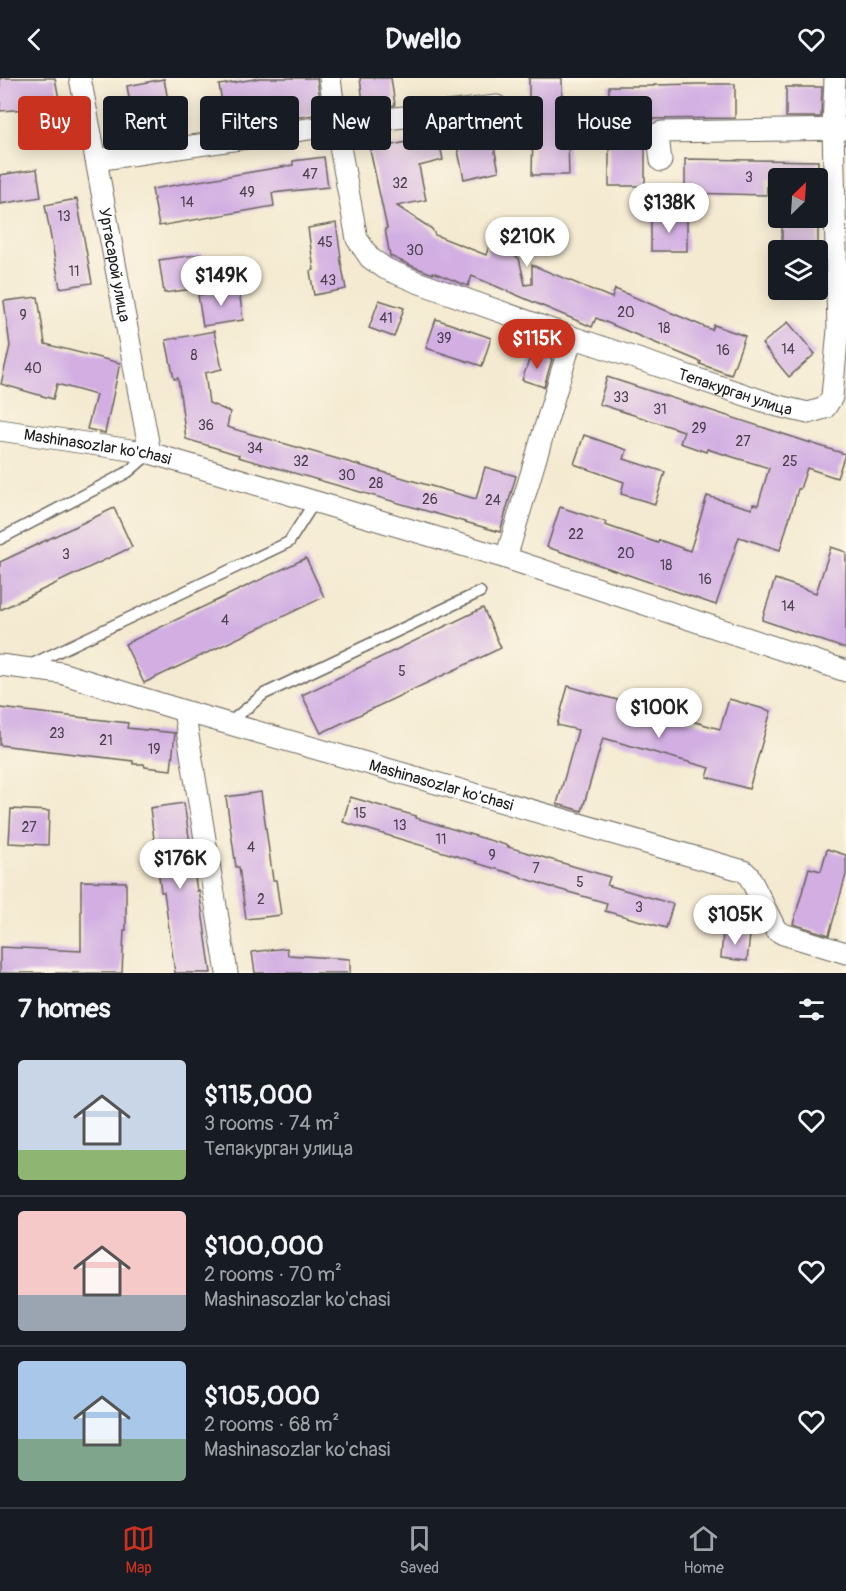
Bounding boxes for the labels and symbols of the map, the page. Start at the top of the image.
house number: 47 [302,166,318,183]
north arrow [768,168,828,228]
house number: 3 [745,169,753,186]
house number: 32 [392,175,408,192]
pin: $138K [627,183,711,234]
house number: 49 [239,184,255,201]
house number: 14 [180,194,194,211]
street label: Уртасарой улица [94,206,135,323]
house number: 13 [57,208,71,225]
pin: $210K [485,217,569,268]
house number: 45 [317,234,333,251]
house number: 30 [406,242,424,259]
pin: $149K [179,256,263,307]
house number: 11 [69,263,79,280]
house number: 43 [320,272,336,289]
house number: 20 [617,304,635,321]
house number: 9 [19,307,27,324]
house number: 41 [379,310,393,327]
pin: $115K [495,319,579,370]
house number: 18 [658,320,670,337]
house number: 39 [436,330,452,347]
house number: 14 [781,341,795,358]
house number: 16 [716,342,730,359]
house number: 8 [190,347,198,364]
house number: 40 [24,360,42,377]
street label: Тепакурган улица [675,364,794,420]
house number: 33 [613,389,629,406]
house number: 31 [653,401,667,418]
house number: 36 [198,417,214,434]
house number: 29 [691,420,707,437]
street label: Mashinasozlar ko'chasi [22,425,174,470]
house number: 27 [735,433,751,450]
house number: 34 [247,440,263,457]
house number: 32 [293,453,309,470]
house number: 25 [782,453,798,470]
house number: 30 [338,467,356,484]
house number: 28 [369,475,383,492]
house number: 26 [422,491,438,508]
house number: 24 [485,492,501,509]
house number: 22 [568,526,584,543]
house number: 20 [617,545,635,562]
house number: 3 [62,546,70,563]
house number: 18 [660,557,672,574]
house number: 16 [698,571,712,588]
house number: 14 [781,598,795,615]
house number: 4 [221,612,229,629]
house number: 5 [398,663,406,680]
pin: $100K [617,688,701,739]
house number: 23 [49,725,65,742]
house number: 21 [99,732,113,749]
house number: 19 [148,741,160,758]
street label: Mashinasozlar ko'chasi [367,755,516,816]
house number: 15 [353,805,367,822]
house number: 13 [393,817,407,834]
house number: 27 [21,819,37,836]
house number: 11 [436,831,446,848]
pin: $176K [138,839,222,890]
house number: 4 [247,839,255,856]
house number: 9 [488,847,496,864]
house number: 7 [532,860,540,877]
house number: 5 [576,874,584,891]
house number: 2 [257,891,265,908]
pin: $105K [693,895,777,946]
house number: 3 [635,899,643,916]

